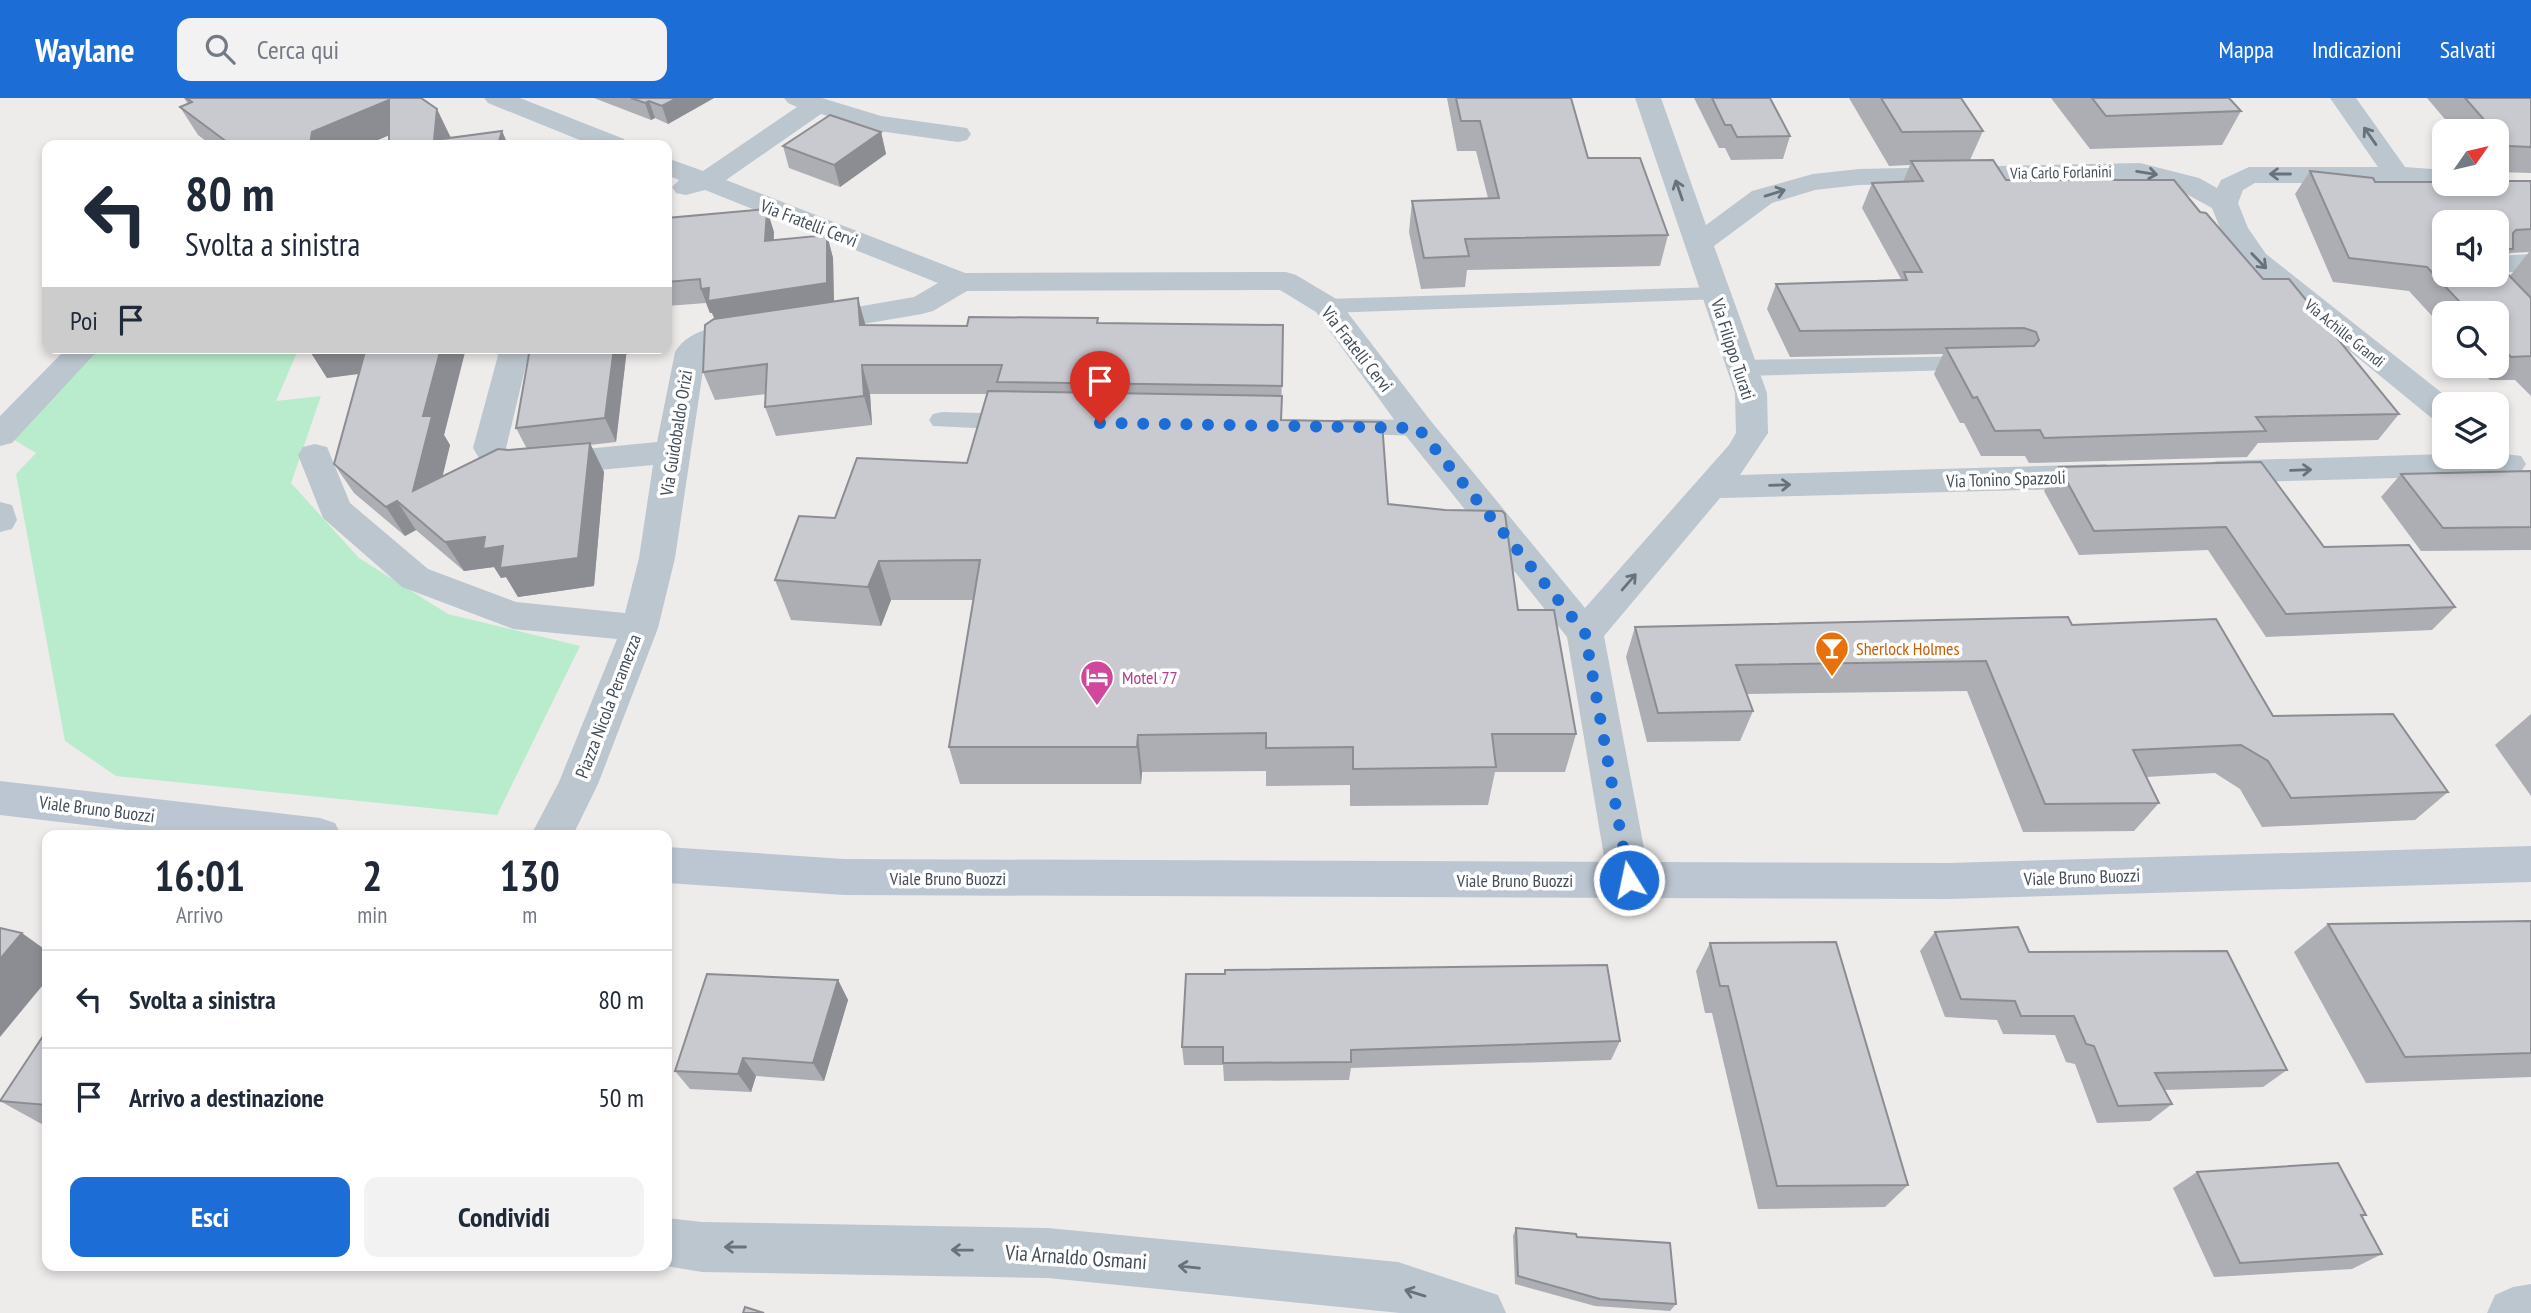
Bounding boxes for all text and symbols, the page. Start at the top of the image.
search box [177,18,667,81]
text: Waylane [35,28,135,71]
icon: search [201,30,239,68]
text: Cerca qui [257,33,339,66]
text: Mappa [2219,34,2274,65]
text: Indicazioni [2312,34,2402,65]
text: Salvati [2440,34,2496,65]
north arrow [2432,119,2510,196]
map controls [2432,119,2509,469]
one-way arrow [2363,127,2377,146]
text: 80 m [185,161,274,225]
street label: Via Carlo Forlanini [2009,161,2112,183]
one-way arrow [2135,166,2158,179]
one-way arrow [2269,167,2292,181]
icon: left [70,168,161,259]
one-way arrow [1672,180,1684,202]
one-way arrow [1764,186,1786,199]
street label: Via Fratelli Cervi [756,194,861,252]
button: sound [2432,210,2509,287]
text: Svolta a sinistra [185,223,360,265]
one-way arrow [2251,252,2268,269]
street label: Via Achille Grandi [2300,294,2389,371]
street label: Via Filippo Turati [1706,295,1760,402]
icon: arrive [112,301,150,339]
street label: Via Fratelli Cervi [1316,301,1398,396]
button: search [2432,301,2509,378]
text: Poi [70,304,98,337]
pin [1070,351,1130,423]
icon: arrive [1081,362,1119,400]
street label: Via Guidobaldo Orizi [655,368,697,499]
button: layers [2432,392,2509,469]
one-way arrow [2289,463,2312,477]
street label: Via Tonino Spazzoli [1945,465,2066,493]
one-way arrow [1768,479,1791,492]
one-way arrow [1621,573,1637,591]
bar icon: Sherlock Holmes [1813,629,1851,678]
street label: Piazza Nicola Peramezza [570,631,646,781]
place label: Sherlock Holmes [1856,637,1960,660]
hotel icon: Motel 77 [1078,658,1116,707]
place label: Motel 77 [1122,666,1178,689]
street label: Viale Bruno Buozzi [37,790,156,828]
position arrow [1592,843,1666,917]
text: 16:01 [154,848,245,903]
text: 2 [362,848,382,903]
text: 130 [500,848,560,903]
street label: Viale Bruno Buozzi [2022,863,2141,891]
street label: Viale Bruno Buozzi [889,867,1006,890]
street label: Viale Bruno Buozzi [1456,869,1573,892]
text: Arrivo [176,900,223,929]
text: min [357,900,387,929]
text: m [522,900,537,929]
icon: left [70,980,108,1018]
text: Svolta a sinistra [129,983,276,1016]
text: 80 m [598,983,644,1016]
icon: arrive [70,1078,108,1116]
text: Arrivo a destinazione [129,1081,324,1114]
text: 50 m [598,1081,644,1114]
button: Esci [70,1177,350,1257]
button: Condividi [364,1177,644,1257]
street label: Via Arnaldo Osmani [1003,1239,1148,1275]
one-way arrow [724,1241,747,1254]
one-way arrow [951,1244,974,1257]
one-way arrow [1178,1260,1201,1273]
one-way arrow [1404,1285,1426,1298]

